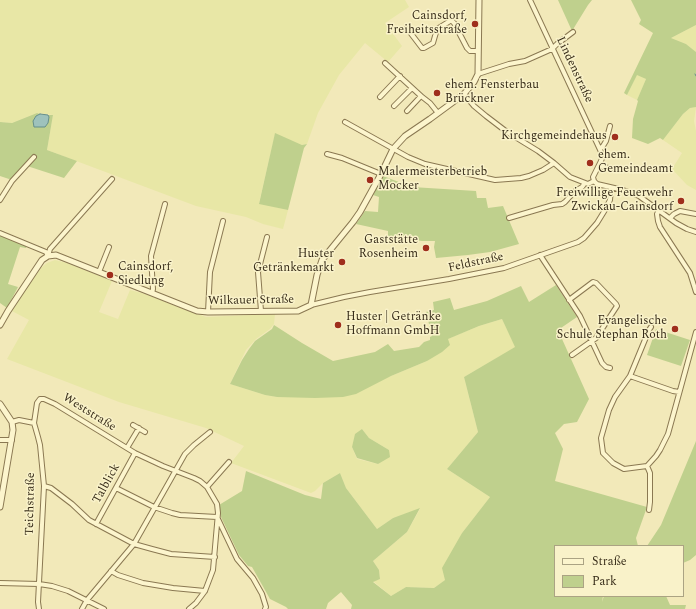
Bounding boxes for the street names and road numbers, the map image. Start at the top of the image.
street label: Lindenstraße [552,35,596,105]
street label: Feldstraße [447,250,505,276]
street label: Wilkauer Straße [208,293,294,309]
street label: Weststraße [60,391,118,435]
street label: Talblick [90,462,124,506]
street label: Teichstraße [23,472,39,536]

